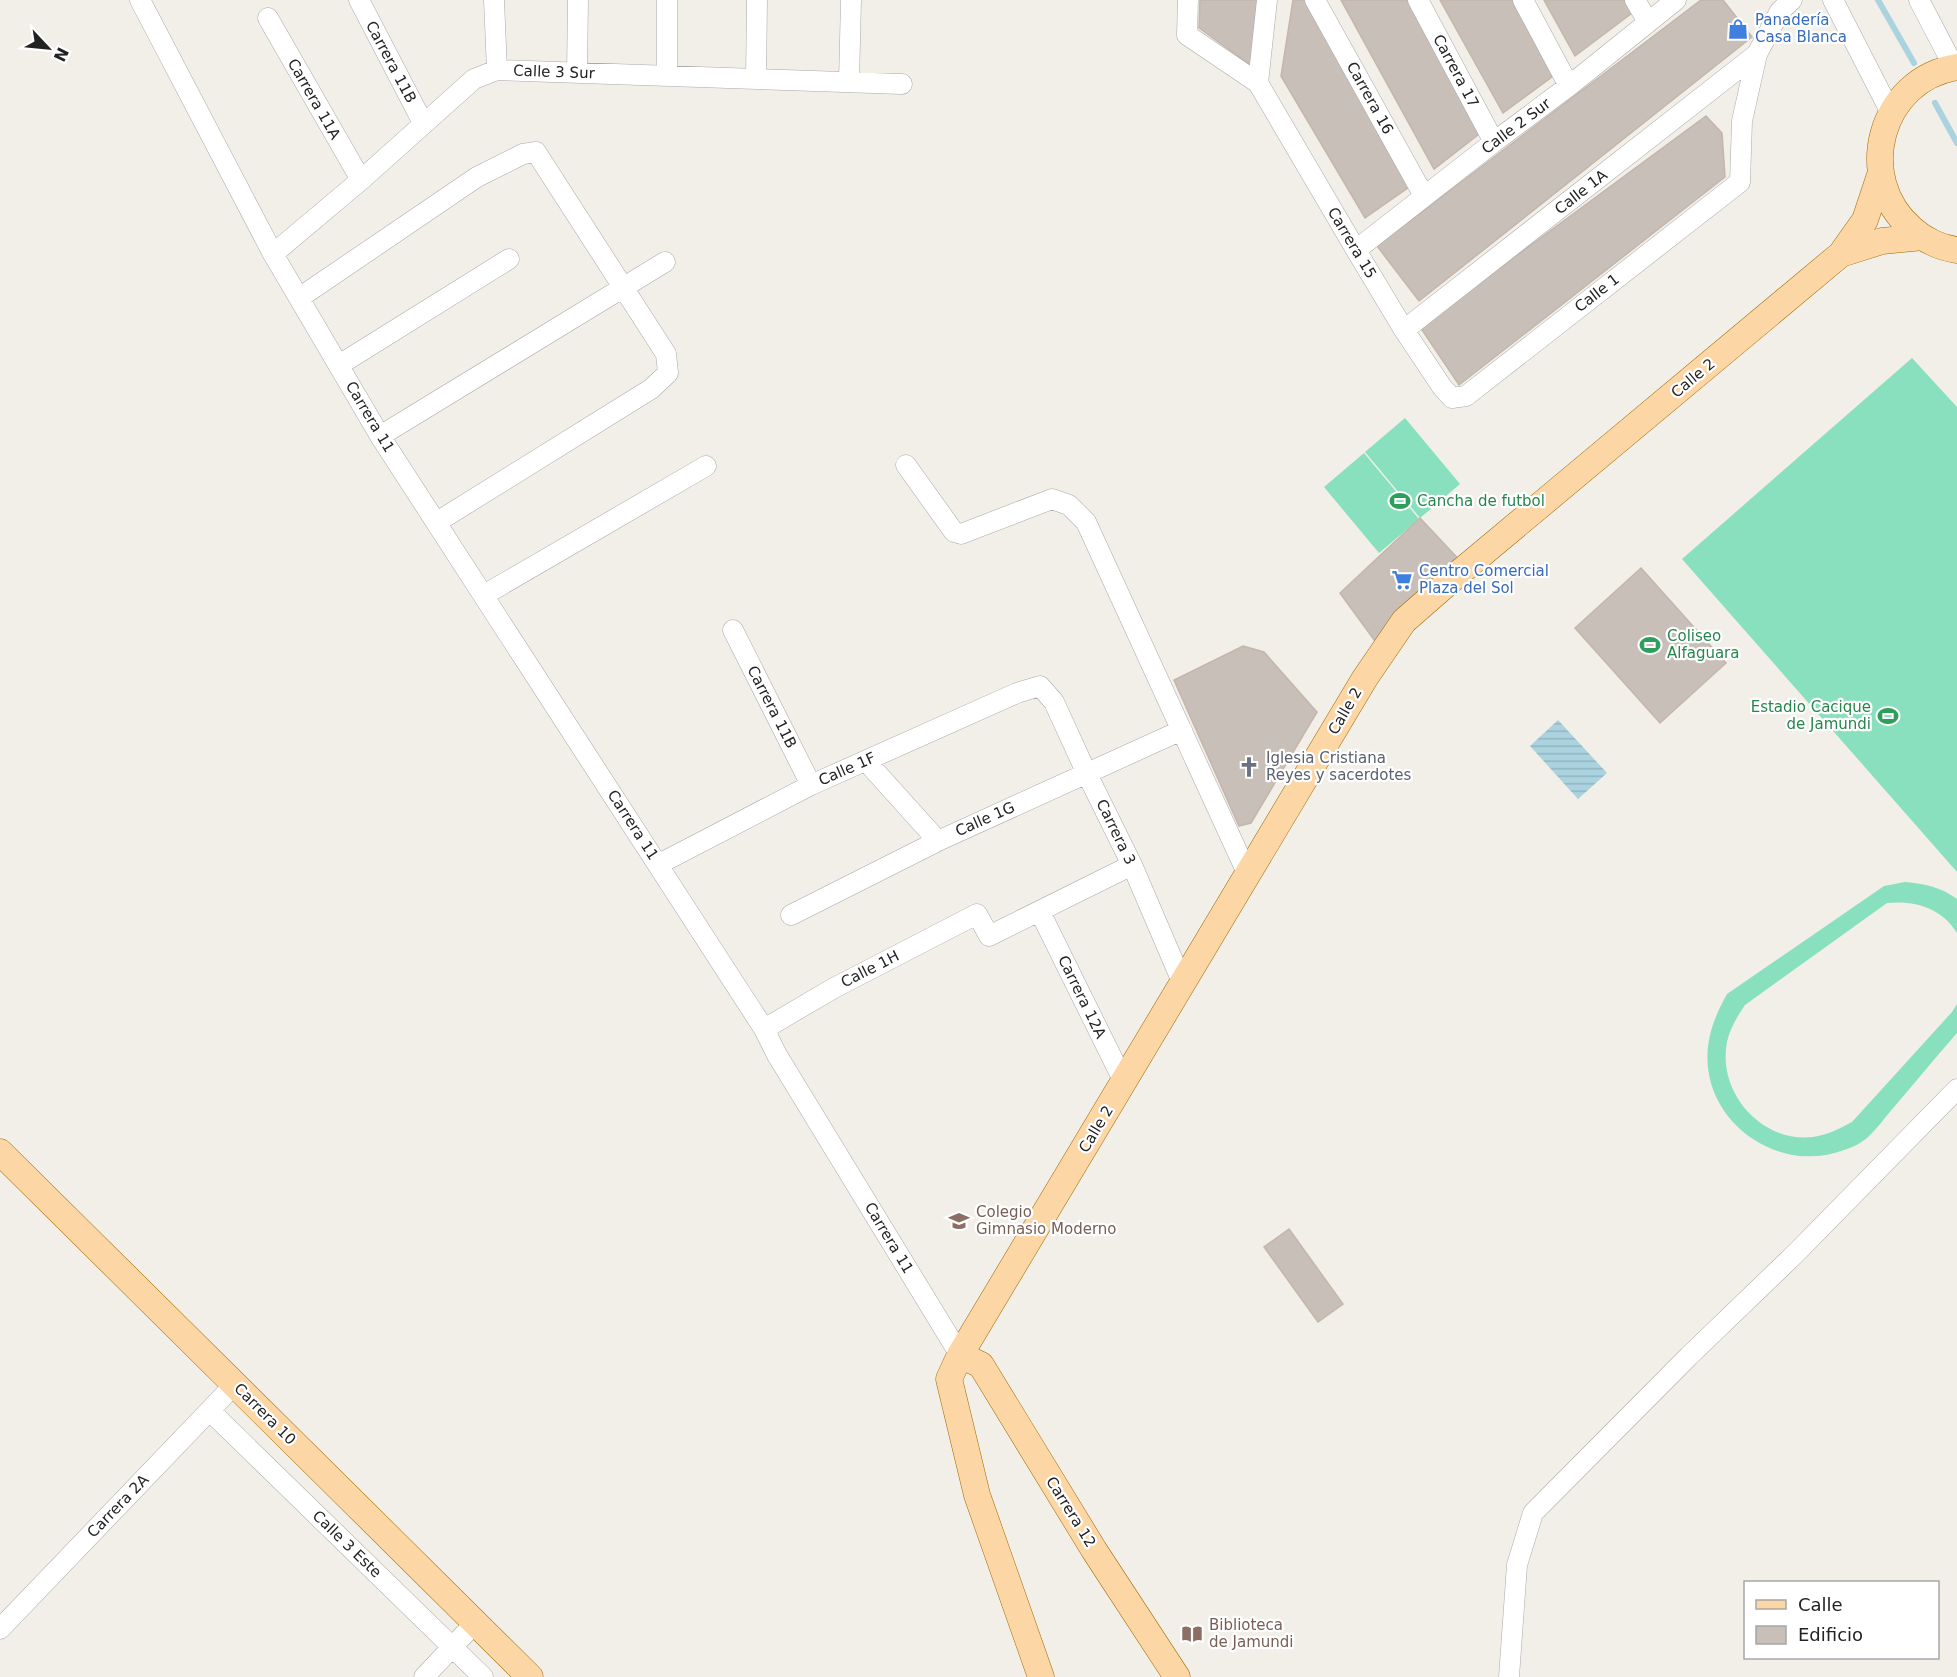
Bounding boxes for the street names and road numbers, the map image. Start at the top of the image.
street label: Carrera 11B [362,18,420,106]
street label: Carrera 17 [1429,32,1483,110]
street label: Carrera 11A [284,55,345,143]
street label: Carrera 16 [1343,59,1397,137]
street label: Calle 3 Sur [513,62,596,82]
street label: Calle 2 Sur [1478,94,1555,158]
street label: Calle 1A [1551,165,1611,218]
street label: Carrera 15 [1324,204,1380,282]
street label: Calle 1 [1571,270,1623,316]
street label: Calle 2 [1667,355,1719,401]
street label: Carrera 11 [342,378,398,456]
street label: Carrera 11B [744,663,800,751]
street label: Calle 2 [1324,684,1366,738]
street label: Calle 1F [816,749,878,789]
street label: Carrera 11 [604,787,662,863]
street label: Carrera 3 [1092,796,1140,868]
street label: Calle 1G [952,798,1018,840]
street label: Calle 1H [838,947,902,991]
street label: Carrera 12A [1054,953,1110,1042]
street label: Calle 2 [1075,1102,1117,1156]
street label: Carrera 11 [861,1199,917,1277]
street label: Carrera 10 [230,1379,300,1449]
street label: Carrera 2A [84,1470,153,1541]
street label: Carrera 12 [1042,1473,1100,1551]
street label: Calle 3 Este [309,1507,385,1581]

